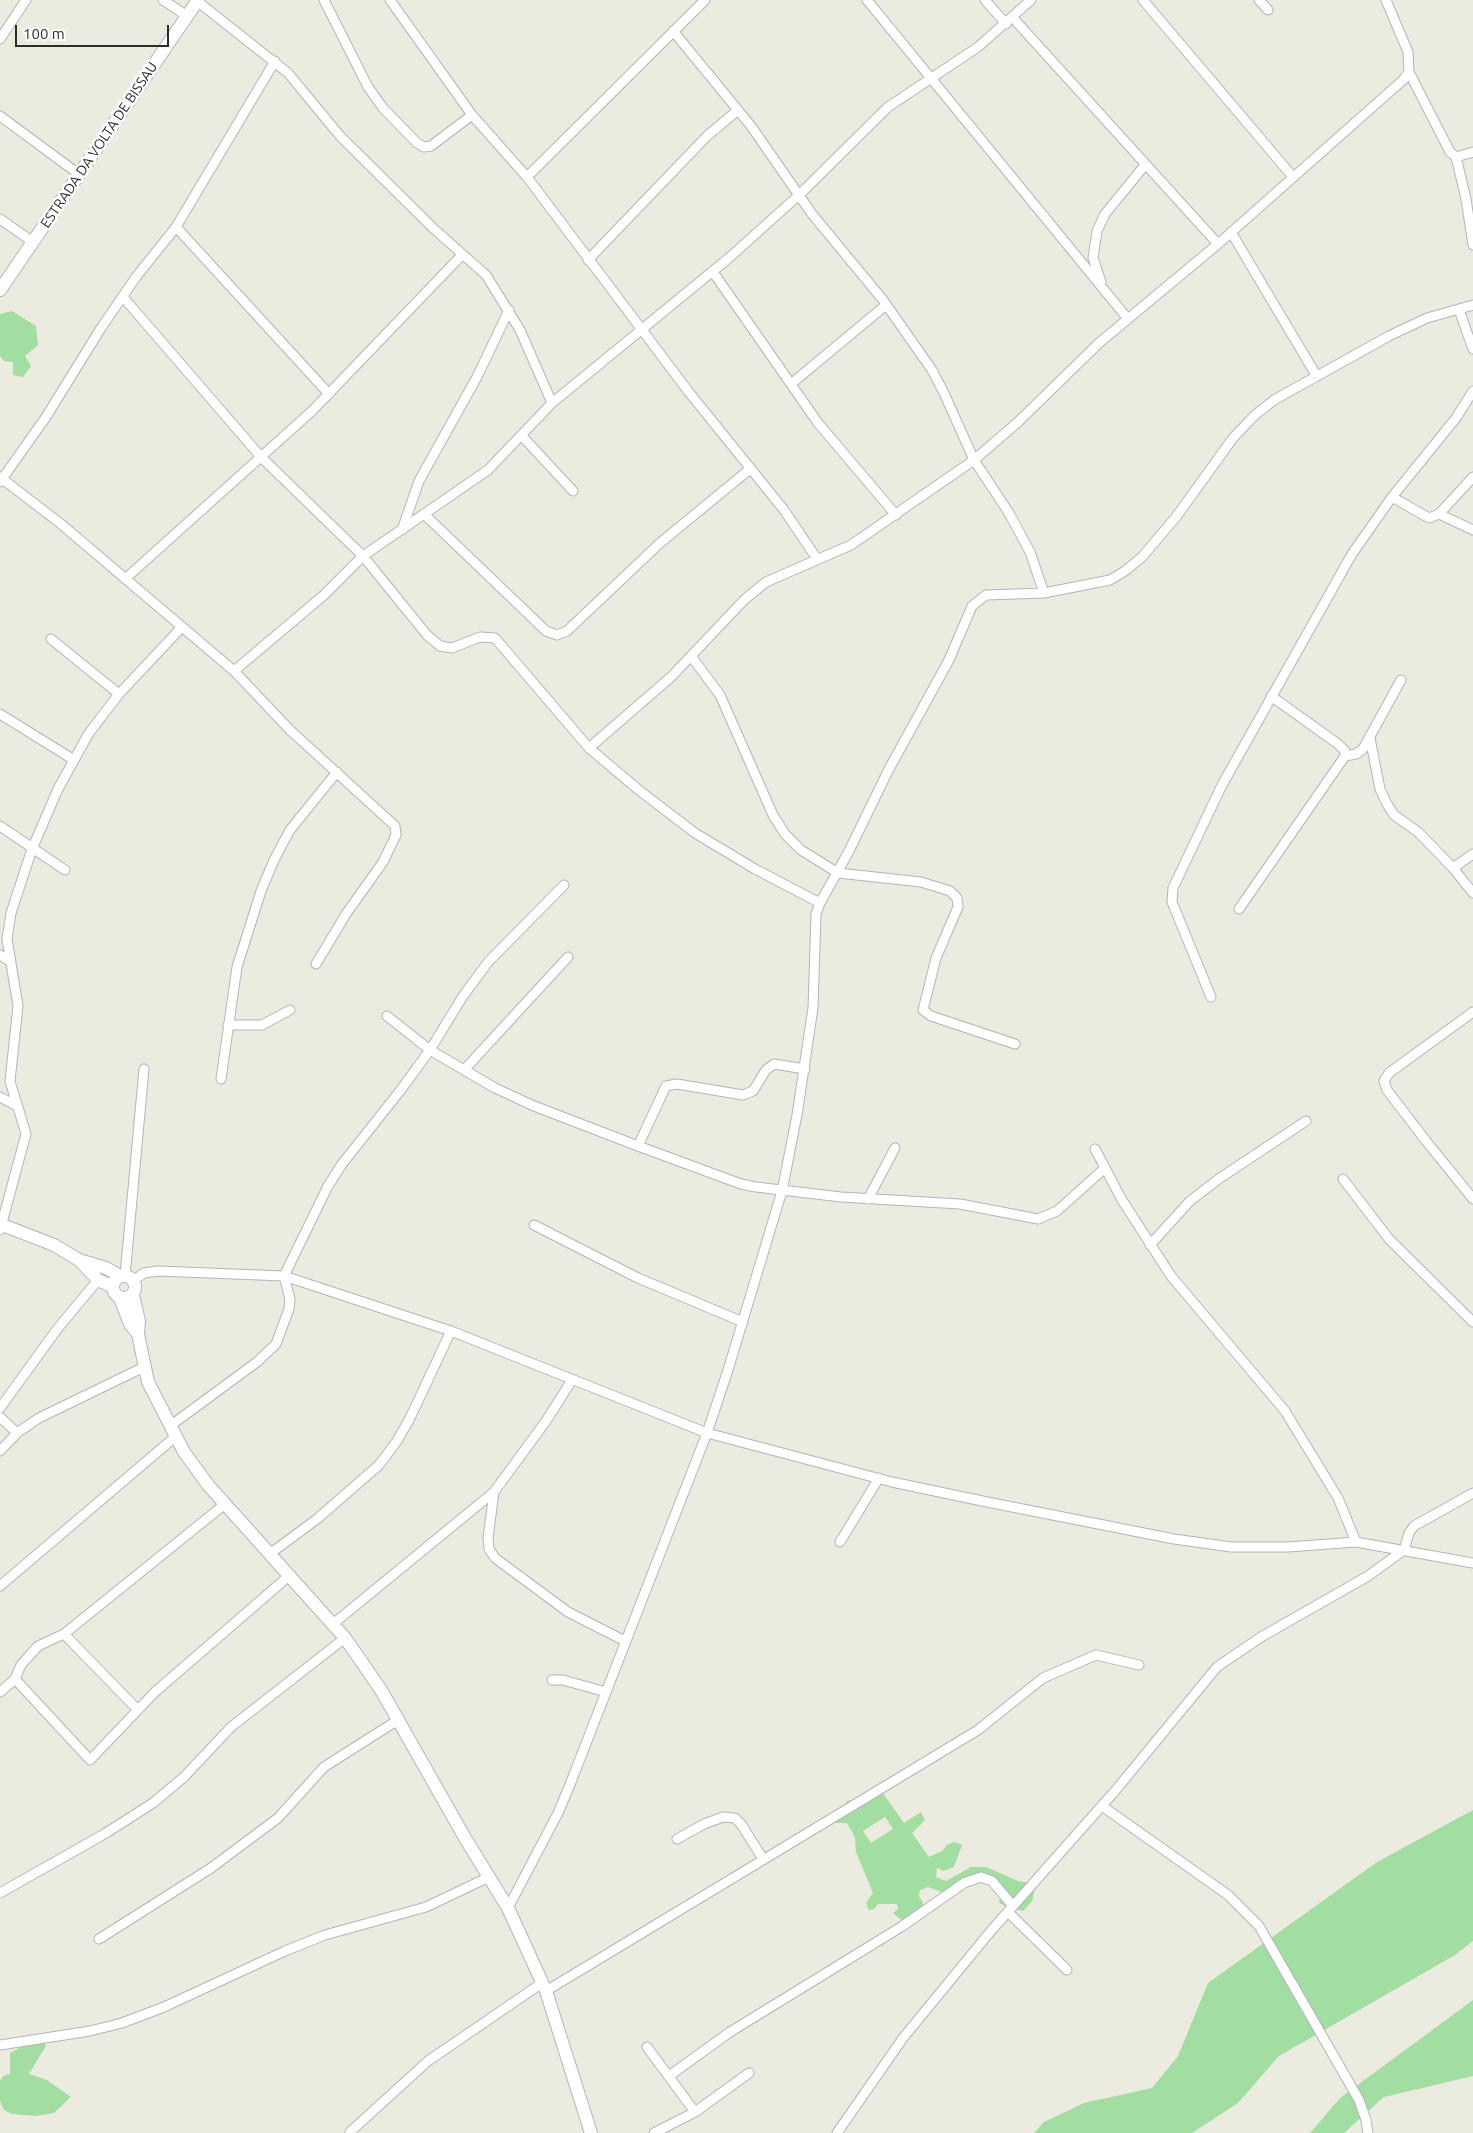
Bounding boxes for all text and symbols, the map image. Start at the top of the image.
scale bar [18,15,171,47]
text: 100 m [23,25,65,42]
street label: ESTRADA DA VOLTA DE BISSAU [37,59,161,231]

